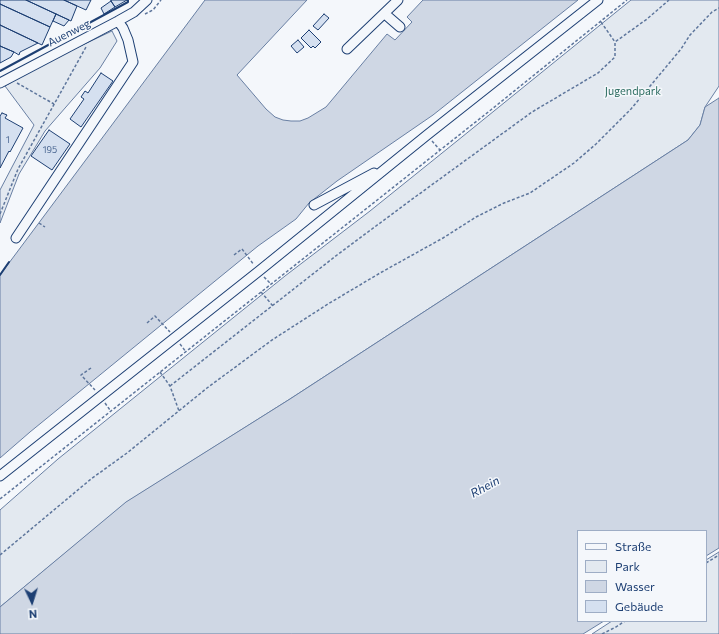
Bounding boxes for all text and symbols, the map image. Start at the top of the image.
street label: Auenweg [46,17,92,49]
park label: Jugendpark [605,84,661,98]
house number: 1 [6,135,10,145]
house number: 195 [43,145,57,155]
water label: Rhein [468,473,502,501]
legend [577,530,707,622]
text: Straße [615,539,651,553]
text: Park [615,559,640,573]
text: Wasser [615,579,655,593]
north arrow [12,582,52,622]
text: Gebäude [615,599,663,613]
text: N [28,608,37,621]

